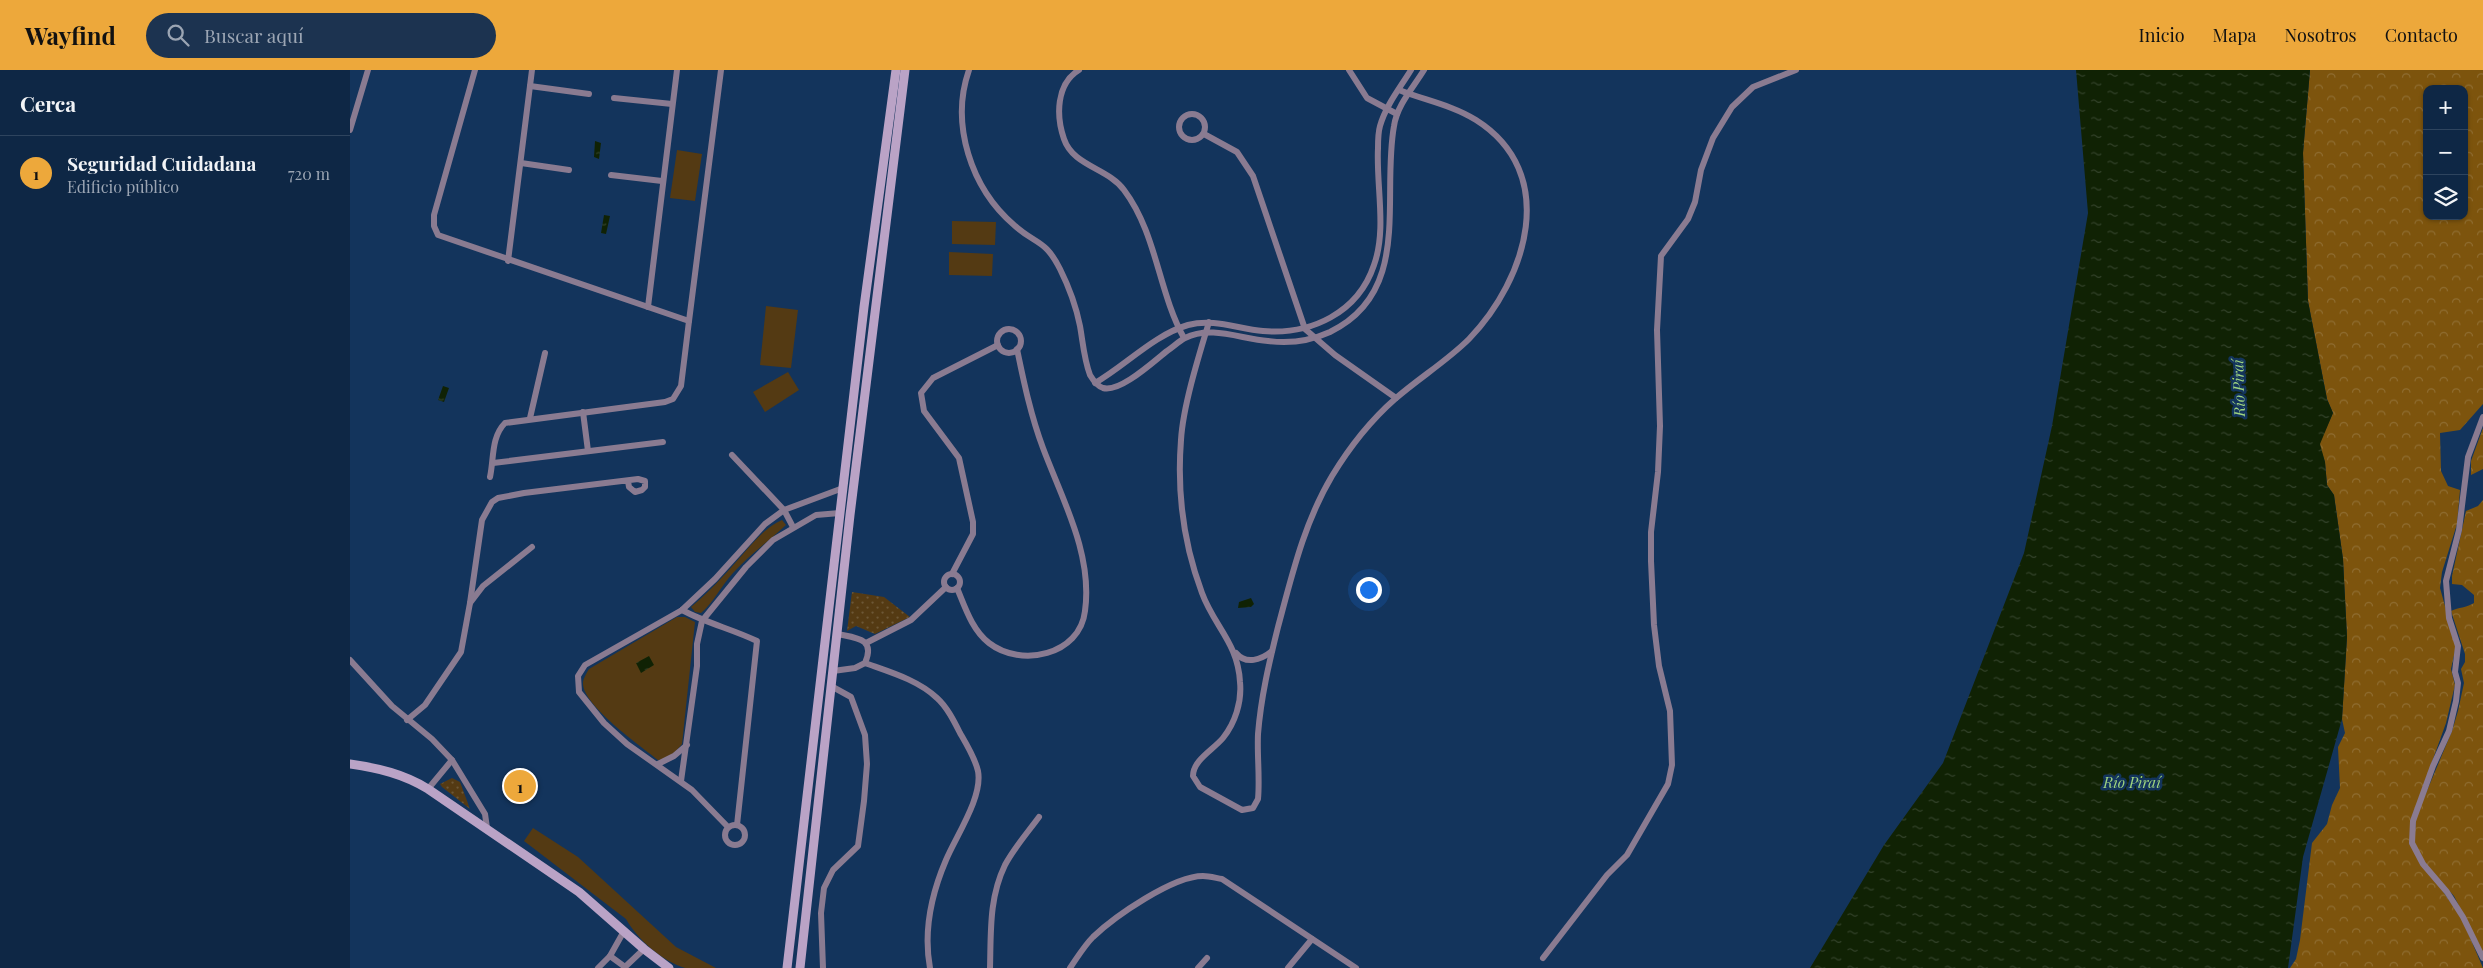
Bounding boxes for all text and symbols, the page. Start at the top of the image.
search box [146,13,496,58]
text: Wayfind [25,19,116,51]
icon: search [164,21,192,49]
text: Buscar aquí [204,22,304,48]
text: Inicio [2139,23,2185,47]
text: Mapa [2213,23,2257,47]
text: Nosotros [2285,23,2357,47]
text: Contacto [2385,23,2458,47]
map controls [2423,85,2468,220]
button: + [2423,85,2468,130]
text: Cerca [20,89,76,117]
button: − [2423,130,2468,175]
text: Seguridad Cuidadana [67,150,256,176]
text: 1 [33,163,39,184]
text: 720 m [288,163,330,184]
button: layers [2423,175,2468,220]
text: Edificio público [67,176,179,197]
water label: Río Piraí [2227,358,2249,418]
your location [1356,577,1382,603]
pin: 1 [504,767,536,805]
water label: Río Piraí [2102,772,2162,792]

